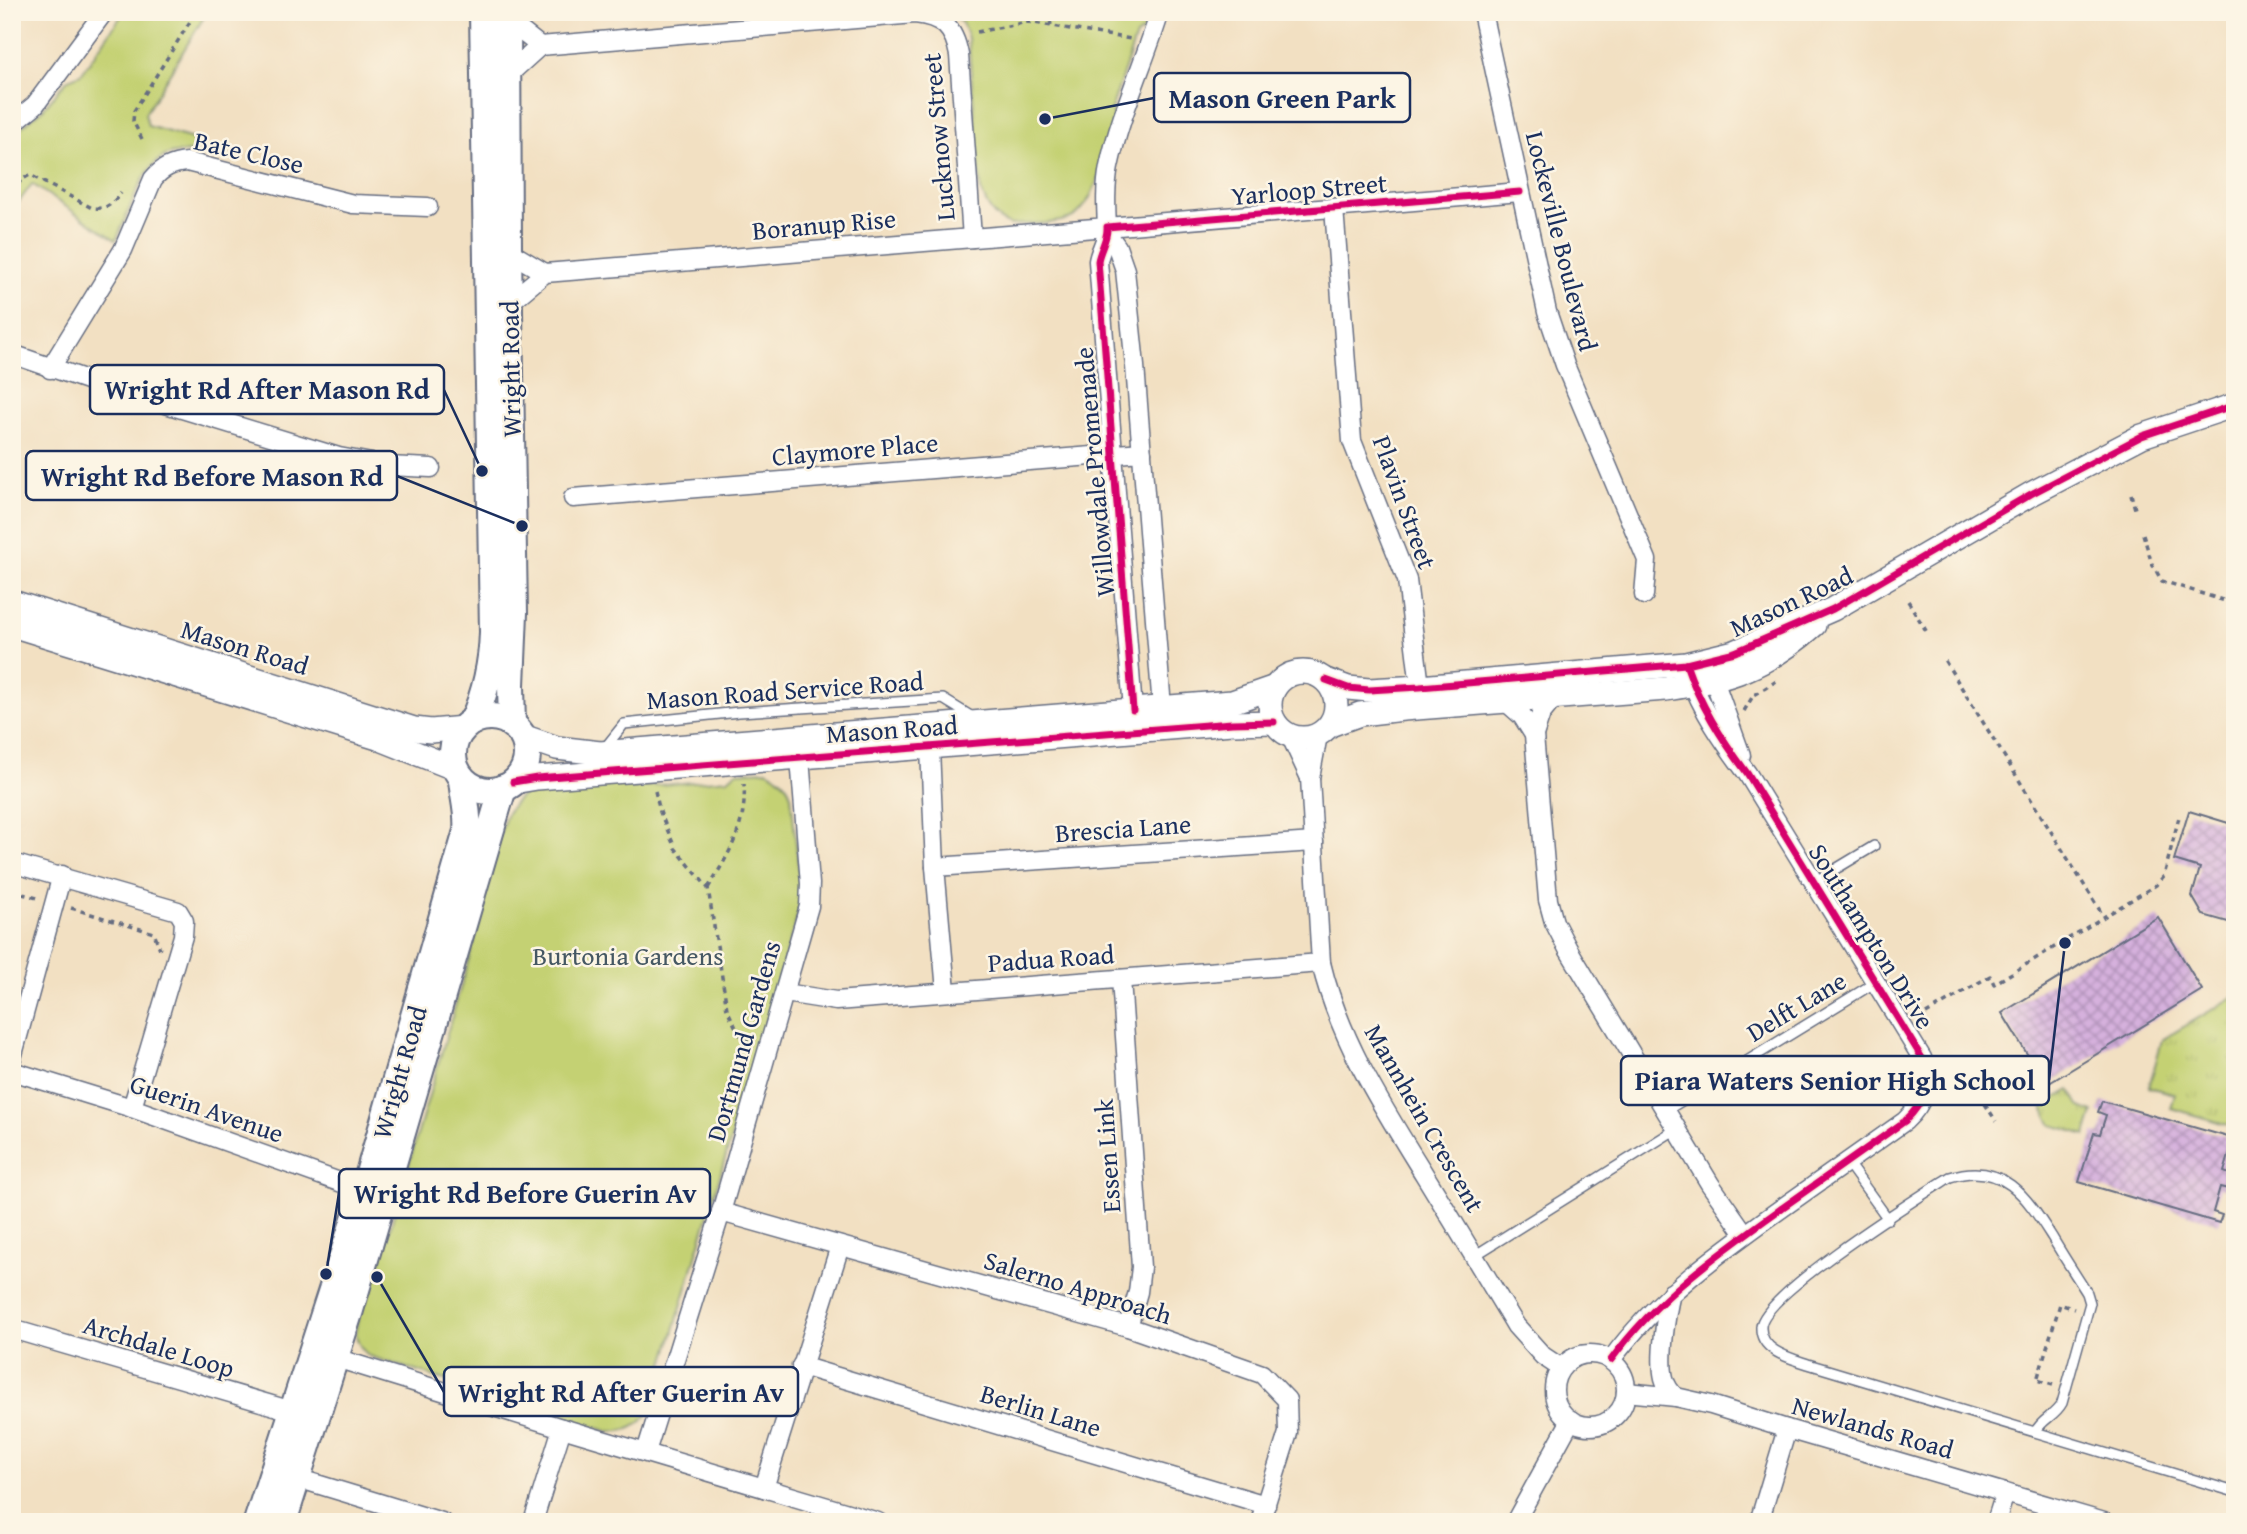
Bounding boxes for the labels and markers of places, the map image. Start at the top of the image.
callout: Mason Green Park [1154,73,1410,122]
callout: Wright Rd After Mason Rd [90,365,444,414]
callout: Wright Rd Before Mason Rd [26,451,397,500]
callout: Piara Waters Senior High School [1621,1056,2049,1105]
callout: Wright Rd Before Guerin Av [339,1169,710,1218]
callout: Wright Rd After Guerin Av [444,1367,798,1416]

